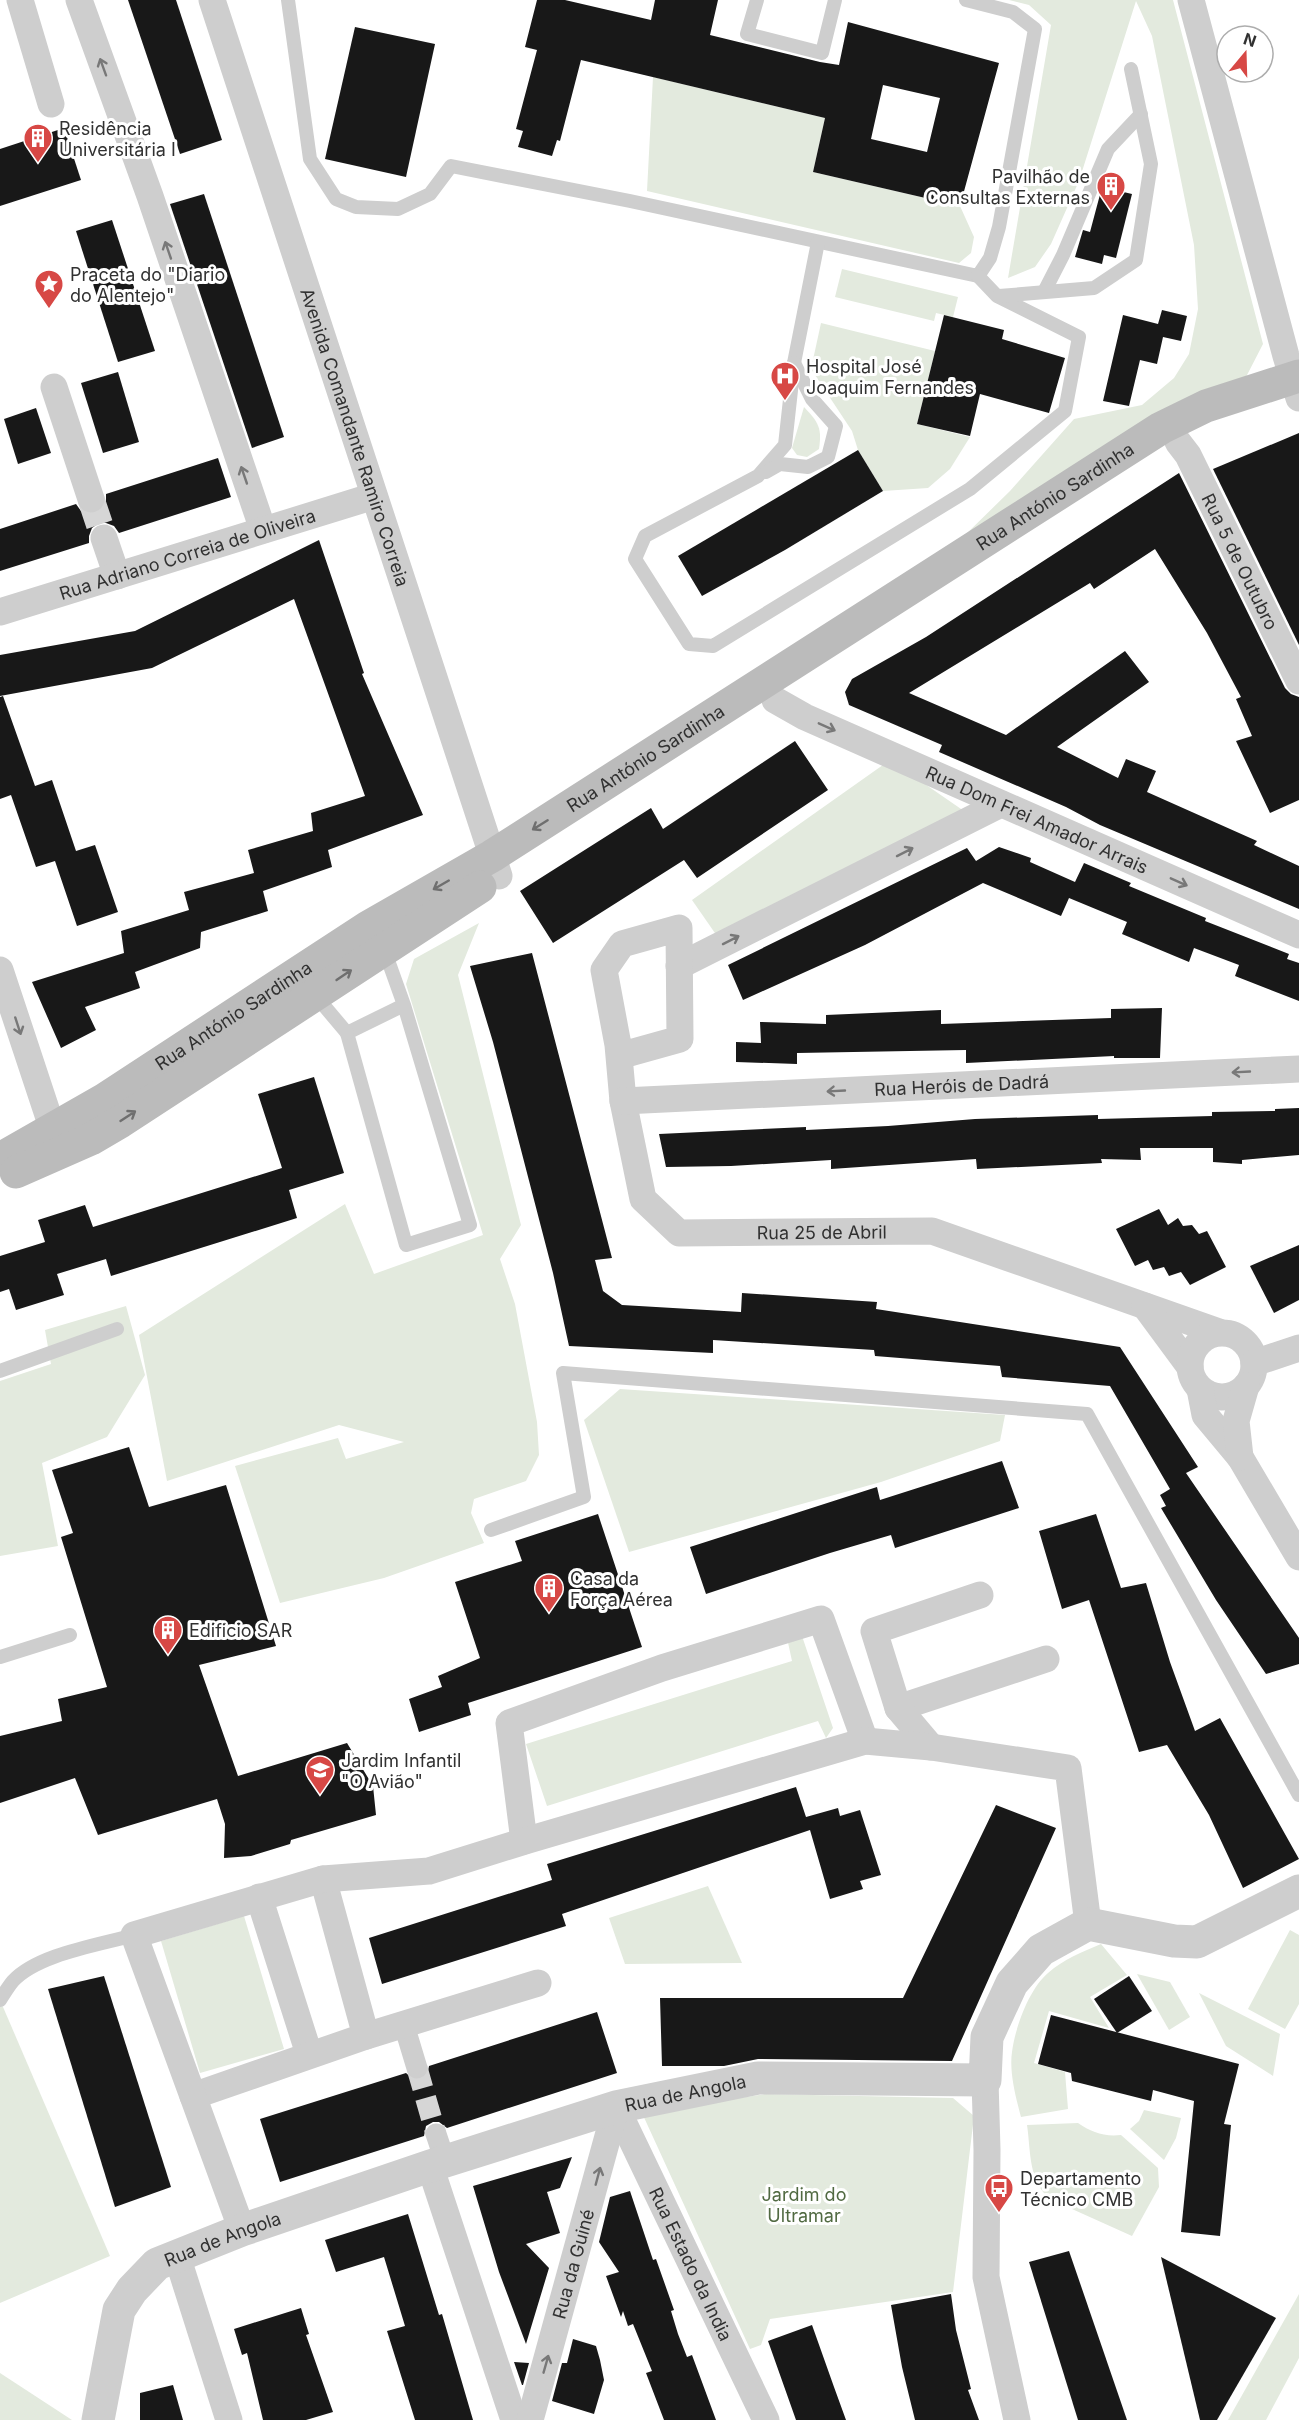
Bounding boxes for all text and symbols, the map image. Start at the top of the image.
north arrow [1215,24,1275,84]
text: N [1241,28,1259,51]
one-way arrow [96,58,107,76]
place label: Residência Universitária I [59,118,176,160]
building icon: Residência Universitária I [22,122,54,164]
place label: Pavilhão de Consultas Externas [926,166,1090,208]
building icon: Pavilhão de Consultas Externas [1095,170,1127,212]
one-way arrow [162,241,173,260]
place label: Praceta do "Diario do Alentejo" [70,264,225,306]
place icon: Praceta do "Diario do Alentejo" [33,268,65,310]
street label: Avenida Comandante Ramiro Correia [297,285,414,589]
place label: Hospital José Joaquim Fernandes [806,356,974,398]
hospital icon: Hospital José Joaquim Fernandes [769,360,801,402]
street label: Rua António Sardinha [972,438,1137,554]
one-way arrow [237,466,248,485]
street label: Rua 5 de Outubro [1198,490,1283,633]
street label: Rua Adriano Correia de Oliveira [57,504,318,604]
street label: Rua António Sardinha [563,700,728,816]
one-way arrow [818,721,836,733]
street label: Rua Dom Frei Amador Arrais [923,761,1151,878]
one-way arrow [532,819,549,831]
one-way arrow [896,845,914,857]
one-way arrow [1169,877,1187,888]
one-way arrow [433,880,451,891]
one-way arrow [722,933,740,945]
street label: Rua António Sardinha [151,956,315,1074]
one-way arrow [336,969,352,981]
one-way arrow [14,1016,25,1035]
one-way arrow [1231,1067,1251,1078]
street label: Rua Heróis de Dadrá [874,1070,1050,1100]
one-way arrow [827,1085,846,1096]
one-way arrow [120,1110,136,1122]
street label: Rua 25 de Abril [757,1221,887,1243]
place label: Casa da Força Aérea [570,1568,673,1610]
building icon: Casa da Força Aérea [533,1572,565,1614]
building icon: Edificio SAR [152,1614,184,1656]
place label: Edificio SAR [189,1620,293,1641]
place label: Jardim Infantil "O Avião" [341,1750,461,1792]
school or university icon: Jardim Infantil "O Avião" [304,1754,336,1796]
street label: Rua de Angola [623,2070,748,2115]
one-way arrow [593,2166,604,2185]
place label: Departamento Técnico CMB [1020,2168,1141,2210]
bus stop icon: Departamento Técnico CMB [983,2172,1015,2214]
street label: Rua Estado da India [645,2184,737,2344]
park label: Jardim do Ultramar [762,2184,846,2226]
street label: Rua da Guiné [548,2206,598,2321]
street label: Rua de Angola [161,2207,283,2271]
one-way arrow [541,2355,552,2374]

